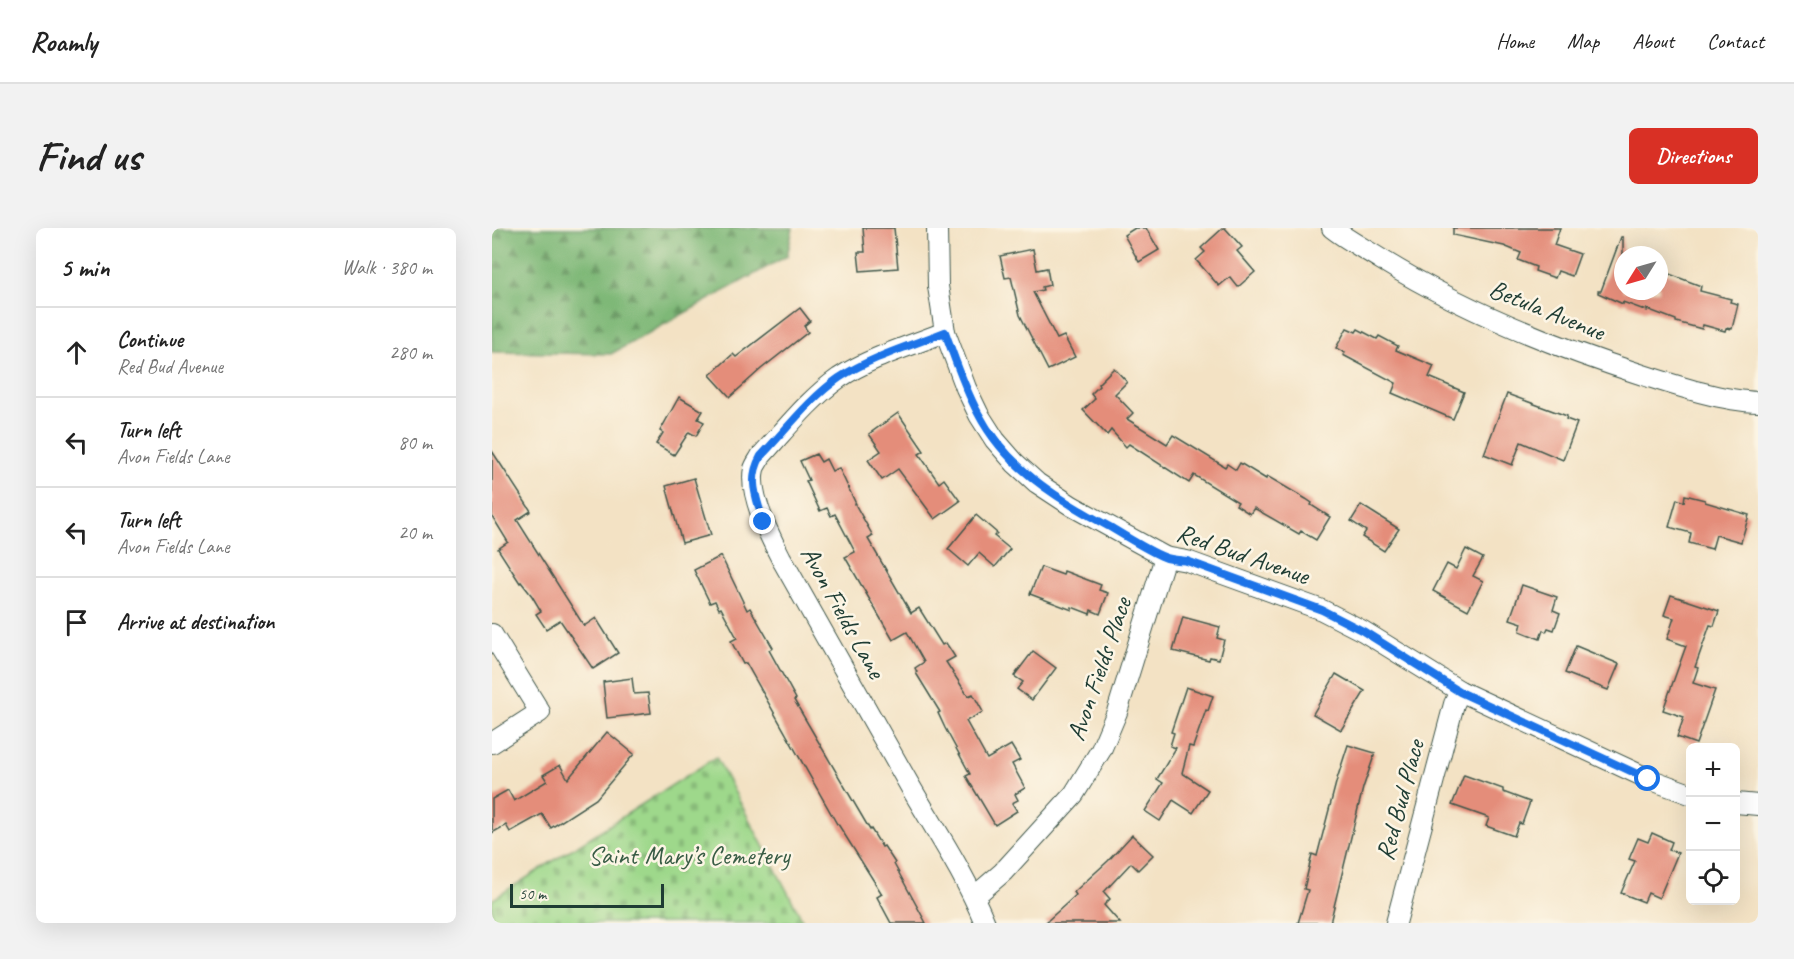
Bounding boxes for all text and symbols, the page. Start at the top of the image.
text: Roamly [30,24,97,59]
text: Home [1496,28,1534,54]
text: Map [1567,28,1599,54]
text: About [1632,28,1674,54]
text: Contact [1707,28,1764,54]
button: Directions [1629,128,1758,184]
text: Find us [36,130,141,183]
north arrow [1614,246,1668,300]
text: 5 min [60,251,109,284]
text: Walk · 380 m [342,255,432,280]
street label: Betula Avenue [1485,272,1611,349]
text: Continue [117,326,183,354]
icon: ahead [60,336,93,369]
text: 280 m [389,340,432,365]
text: Red Bud Avenue [117,354,223,379]
text: Turn left [117,416,181,444]
icon: left [60,426,93,459]
text: 80 m [398,430,432,455]
text: Avon Fields Lane [117,444,229,469]
text: Turn left [117,506,181,534]
route end [749,508,775,534]
icon: left [60,516,93,549]
street label: Red Bud Avenue [1173,516,1315,593]
text: 20 m [398,520,432,545]
text: Avon Fields Lane [117,534,229,559]
street label: Avon Fields Lane [793,540,894,685]
street label: Avon Fields Place [1059,592,1139,745]
icon: arrive [60,606,93,639]
text: Arrive at destination [117,608,274,636]
street label: Red Bud Place [1368,734,1433,864]
map controls [1686,743,1740,905]
button: + [1686,743,1740,797]
route start [1634,765,1660,791]
button: − [1686,797,1740,851]
park label: Saint Mary’s Cemetery [588,839,792,872]
button: locate [1686,851,1740,905]
scale bar [510,881,664,908]
text: 50 m [519,884,546,904]

